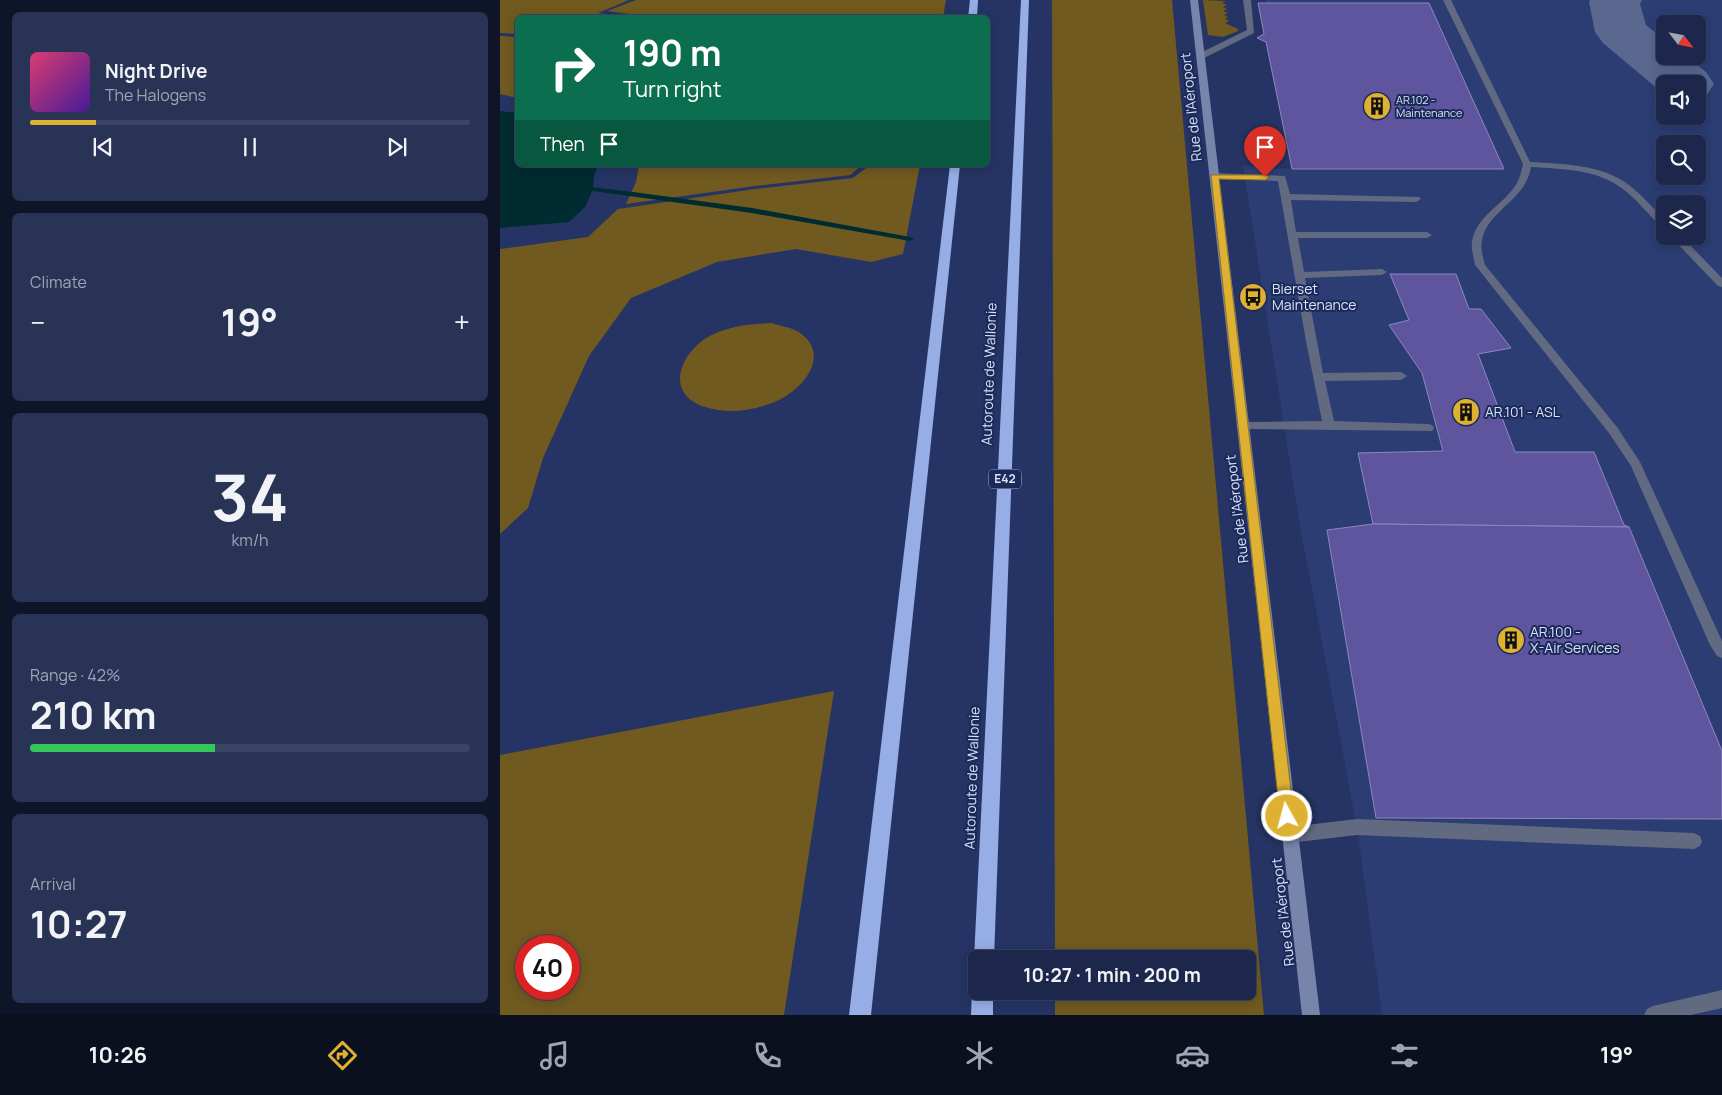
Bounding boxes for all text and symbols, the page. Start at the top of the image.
north arrow [1656,15,1706,65]
map controls [1656,15,1706,245]
text: 190 m [623,29,722,77]
icon: right [540,35,605,100]
street label: Rue de l'Aéroport [1175,51,1206,162]
text: Night Drive [105,58,207,84]
text: Turn right [623,74,721,104]
button: sound [1656,75,1706,125]
text: The Halogens [105,84,206,106]
building icon: AR.102 - Maintenance [1362,91,1392,121]
place label: AR.102 - Maintenance [1396,92,1463,120]
pin [1244,126,1286,177]
icon: arrive [595,130,623,158]
text: Then [540,131,585,157]
icon: previous [89,133,117,161]
icon: pause [236,133,264,161]
icon: next [383,133,411,161]
icon: arrive [1251,133,1279,161]
button: search [1656,135,1706,185]
button: layers [1656,195,1706,245]
text: Climate [30,271,87,293]
place label: Bierset Maintenance [1272,279,1357,314]
bus stop icon: Bierset Maintenance [1238,282,1268,312]
text: 19° [221,295,278,347]
street label: Autoroute de Wallonie [977,302,1000,446]
text: − [30,303,45,341]
text: + [454,303,470,341]
building icon: AR.101 - ASL [1451,397,1481,427]
place label: AR.101 - ASL [1485,402,1560,421]
text: 34 [211,452,289,541]
street label: Rue de l'Aéroport [1220,453,1253,564]
road number: E42 [989,469,1021,488]
text: km/h [231,529,269,551]
place label: AR.100 - X-Air Services [1530,622,1620,657]
building icon: AR.100 - X-Air Services [1496,625,1526,655]
text: Range · 42% [30,664,120,686]
text: 210 km [30,688,156,740]
street label: Autoroute de Wallonie [960,706,983,850]
position arrow [1260,789,1312,841]
street label: Rue de l'Aéroport [1266,856,1299,967]
text: Arrival [30,873,76,895]
text: 10:27 [30,897,128,949]
speed limit sign: 40 [515,935,580,1000]
text: 10:27 · 1 min · 200 m [1023,962,1201,988]
icon: directions [325,1038,360,1073]
icon: music [537,1038,572,1073]
icon: phone [750,1038,785,1073]
icon: climate [962,1038,997,1073]
icon: car [1175,1038,1210,1073]
icon: filters [1387,1038,1422,1073]
text: 10:26 [89,1040,147,1070]
text: 19° [1600,1040,1633,1070]

